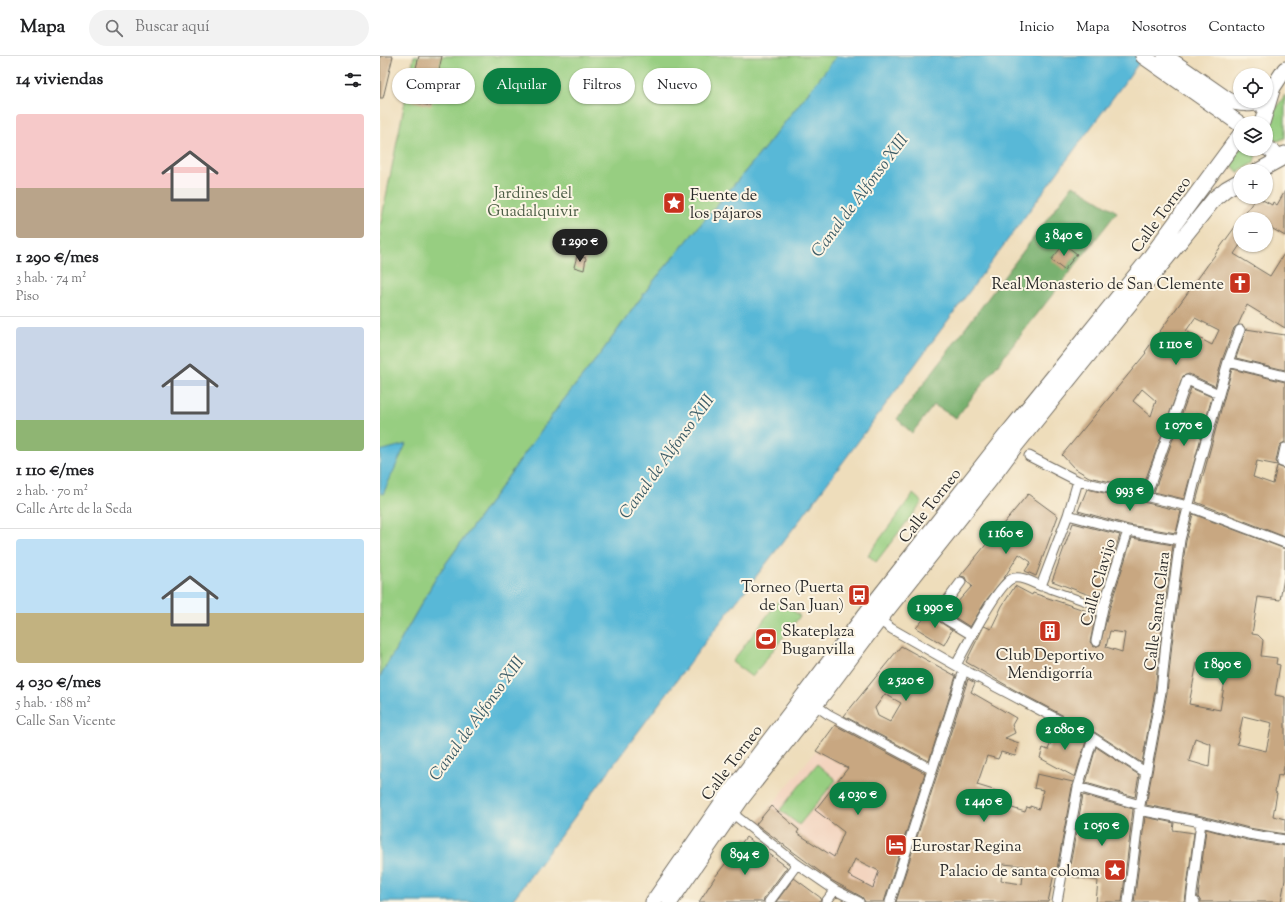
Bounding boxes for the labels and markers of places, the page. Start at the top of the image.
place label: Fuente de los pájaros [690,185,761,226]
place icon: Fuente de los pájaros [661,190,687,216]
pin: 3 840 € [1027,223,1101,257]
pin: 1 290 € [543,229,617,263]
church icon: Real Monasterio de San Clemente [1227,270,1253,296]
place label: Real Monasterio de San Clemente [991,274,1224,297]
pin: 1 110 € [1139,332,1213,366]
pin: 1 070 € [1147,413,1221,447]
pin: 993 € [1102,478,1158,512]
pin: 1 160 € [969,521,1043,555]
place label: Torneo (Puerta de San Juan) [741,577,845,618]
bus stop icon: Torneo (Puerta de San Juan) [846,582,872,608]
pin: 1 990 € [898,595,972,629]
building icon: Club Deportivo Mendigorría [1037,618,1063,644]
place label: Skateplaza Buganvilla [782,621,855,662]
sports icon: Skateplaza Buganvilla [753,626,779,652]
place label: Club Deportivo Mendigorría [996,645,1105,686]
pin: 1 890 € [1186,652,1260,686]
pin: 2 520 € [869,668,943,702]
pin: 2 080 € [1028,717,1102,751]
pin: 4 030 € [821,782,895,816]
pin: 1 440 € [947,789,1021,823]
pin: 1 050 € [1065,813,1139,847]
hotel icon: Eurostar Regina [883,832,909,858]
place label: Eurostar Regina [912,836,1022,859]
pin: 894 € [717,842,773,876]
place icon: Palacio de santa coloma [1102,857,1128,883]
place label: Palacio de santa coloma [940,861,1101,884]

